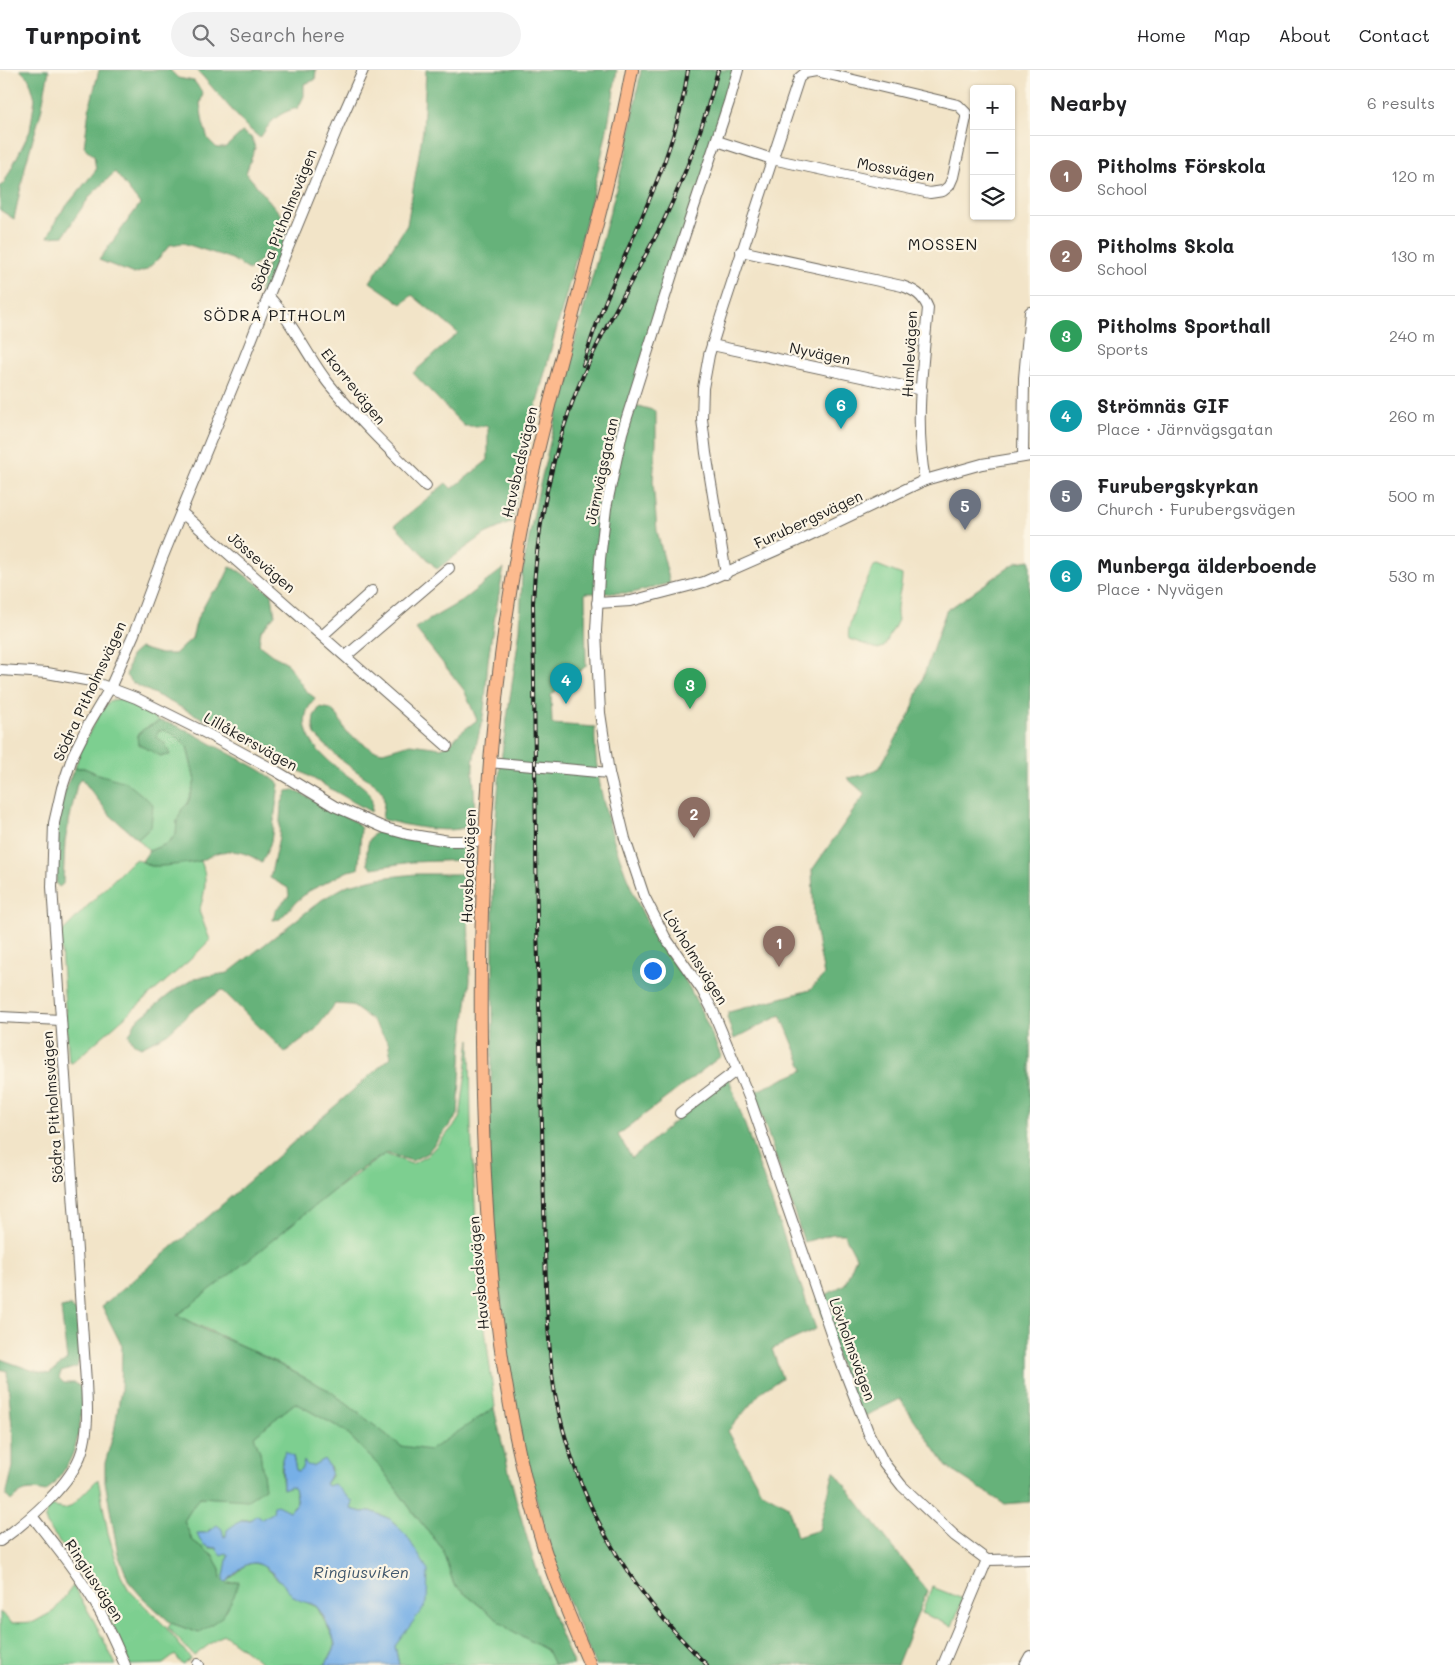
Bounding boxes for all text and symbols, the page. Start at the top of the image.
search box [171,12,521,57]
text: Turnpoint [25,19,141,50]
icon: search [189,21,217,49]
text: Search here [229,22,345,47]
text: Home [1137,23,1186,47]
text: Map [1214,23,1250,47]
text: About [1278,23,1331,47]
text: Contact [1359,23,1430,47]
map controls [970,85,1015,220]
button: + [970,85,1015,130]
text: Nearby [1050,89,1127,116]
text: 6 results [1367,92,1435,113]
button: − [970,130,1015,175]
street label: Södra Pitholmsvägen [245,146,321,294]
street label: Mossvägen [856,152,936,186]
text: Pitholms Förskola [1097,153,1266,178]
text: 1 [1062,165,1070,186]
text: 120 m [1391,165,1435,186]
button: layers [970,175,1015,220]
text: School [1097,178,1147,199]
district label: MOSSEN [908,233,978,254]
text: Pitholms Skola [1097,233,1235,258]
text: 2 [1062,245,1070,266]
text: 130 m [1391,245,1435,266]
text: School [1097,258,1147,279]
district label: SÖDRA PITHOLM [203,304,347,325]
street label: Humlevägen [897,310,921,398]
text: Pitholms Sporthall [1097,313,1271,338]
text: 3 [1061,325,1071,346]
text: 240 m [1389,325,1435,346]
street label: Nyvägen [788,337,852,369]
text: Sports [1097,338,1148,359]
street label: Ekorrevägen [317,344,391,428]
pin: 6 [825,388,857,429]
text: Strömnäs GIF [1097,393,1229,418]
street label: Havsbadsvägen [496,404,542,520]
text: 4 [1061,405,1071,426]
text: 260 m [1389,405,1435,426]
street label: Järnvägsgatan [580,416,622,526]
text: Place · Järnvägsgatan [1097,418,1273,439]
text: Furubergskyrkan [1097,473,1258,498]
street label: Furubergsvägen [750,485,866,553]
text: 5 [1061,485,1071,506]
text: 500 m [1388,485,1435,506]
pin: 5 [949,489,981,530]
text: Church · Furubergsvägen [1097,498,1295,519]
street label: Jössevägen [224,527,300,597]
text: Munberga älderboende [1097,553,1317,578]
text: 6 [1061,565,1071,586]
text: 530 m [1389,565,1435,586]
text: Place · Nyvägen [1097,578,1223,599]
street label: Södra Pitholmsvägen [48,618,130,764]
pin: 4 [550,663,582,704]
pin: 3 [674,668,706,709]
street label: Lillåkersvägen [200,707,302,775]
pin: 2 [678,797,710,838]
street label: Havsbadsvägen [456,809,480,923]
street label: Lövholmsvägen [659,906,733,1008]
pin: 1 [763,926,795,967]
your location [640,958,666,984]
street label: Södra Pitholmsvägen [37,1030,67,1184]
street label: Havsbadsvägen [463,1215,493,1331]
street label: Lövholmsvägen [825,1295,881,1403]
street label: Ringiusvägen [61,1535,129,1625]
water label: Ringiusviken [313,1561,409,1582]

